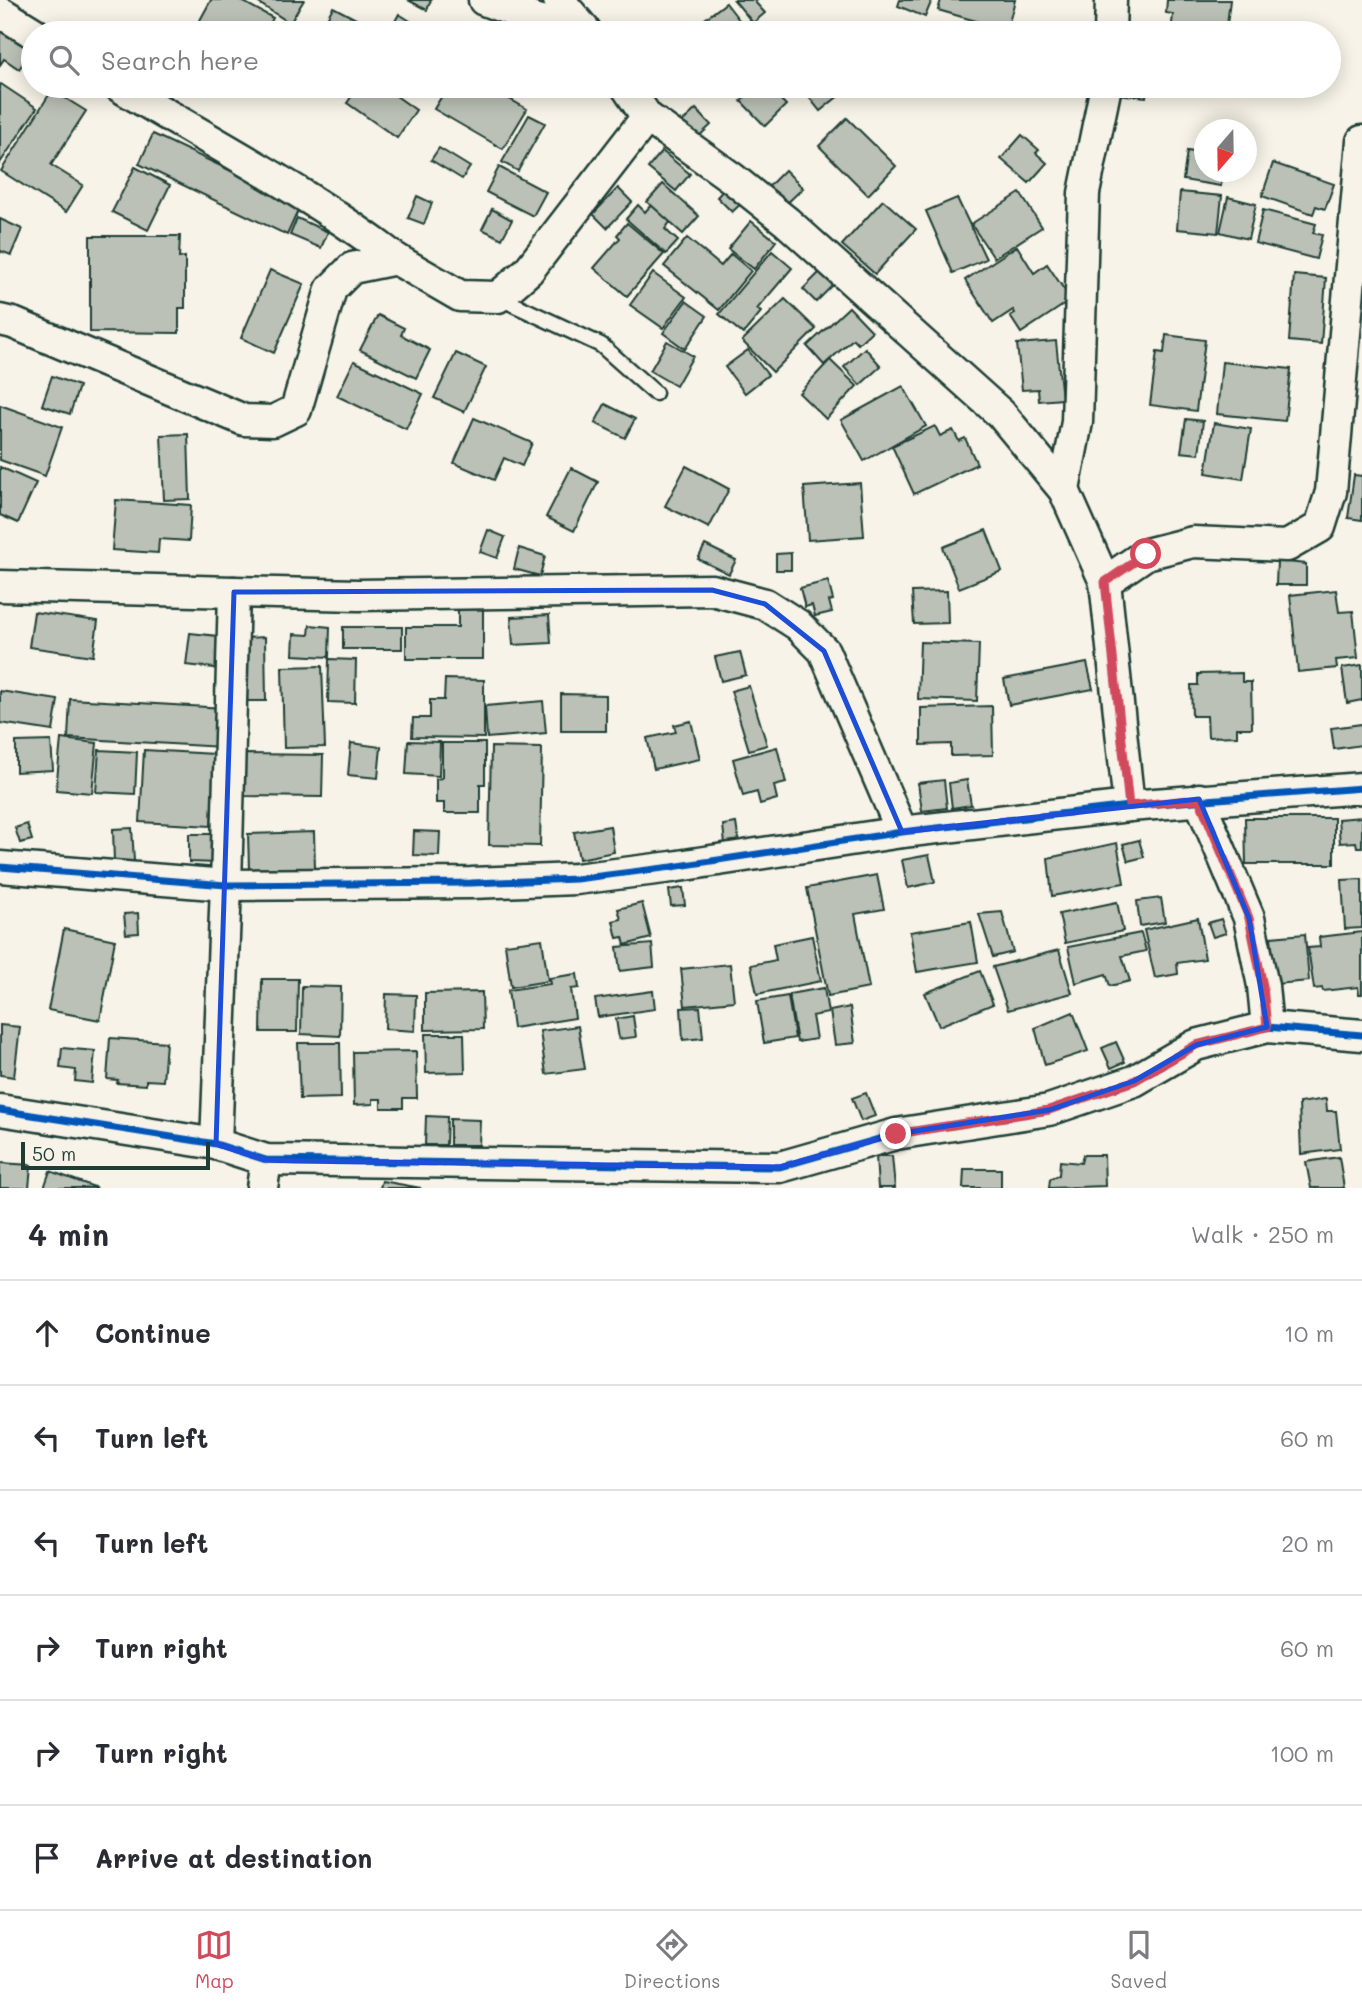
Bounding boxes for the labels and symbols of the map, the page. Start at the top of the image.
north arrow [1194,119,1257,182]
route start [1130,538,1161,569]
route end [880,1118,911,1149]
scale bar [21,1139,210,1171]

